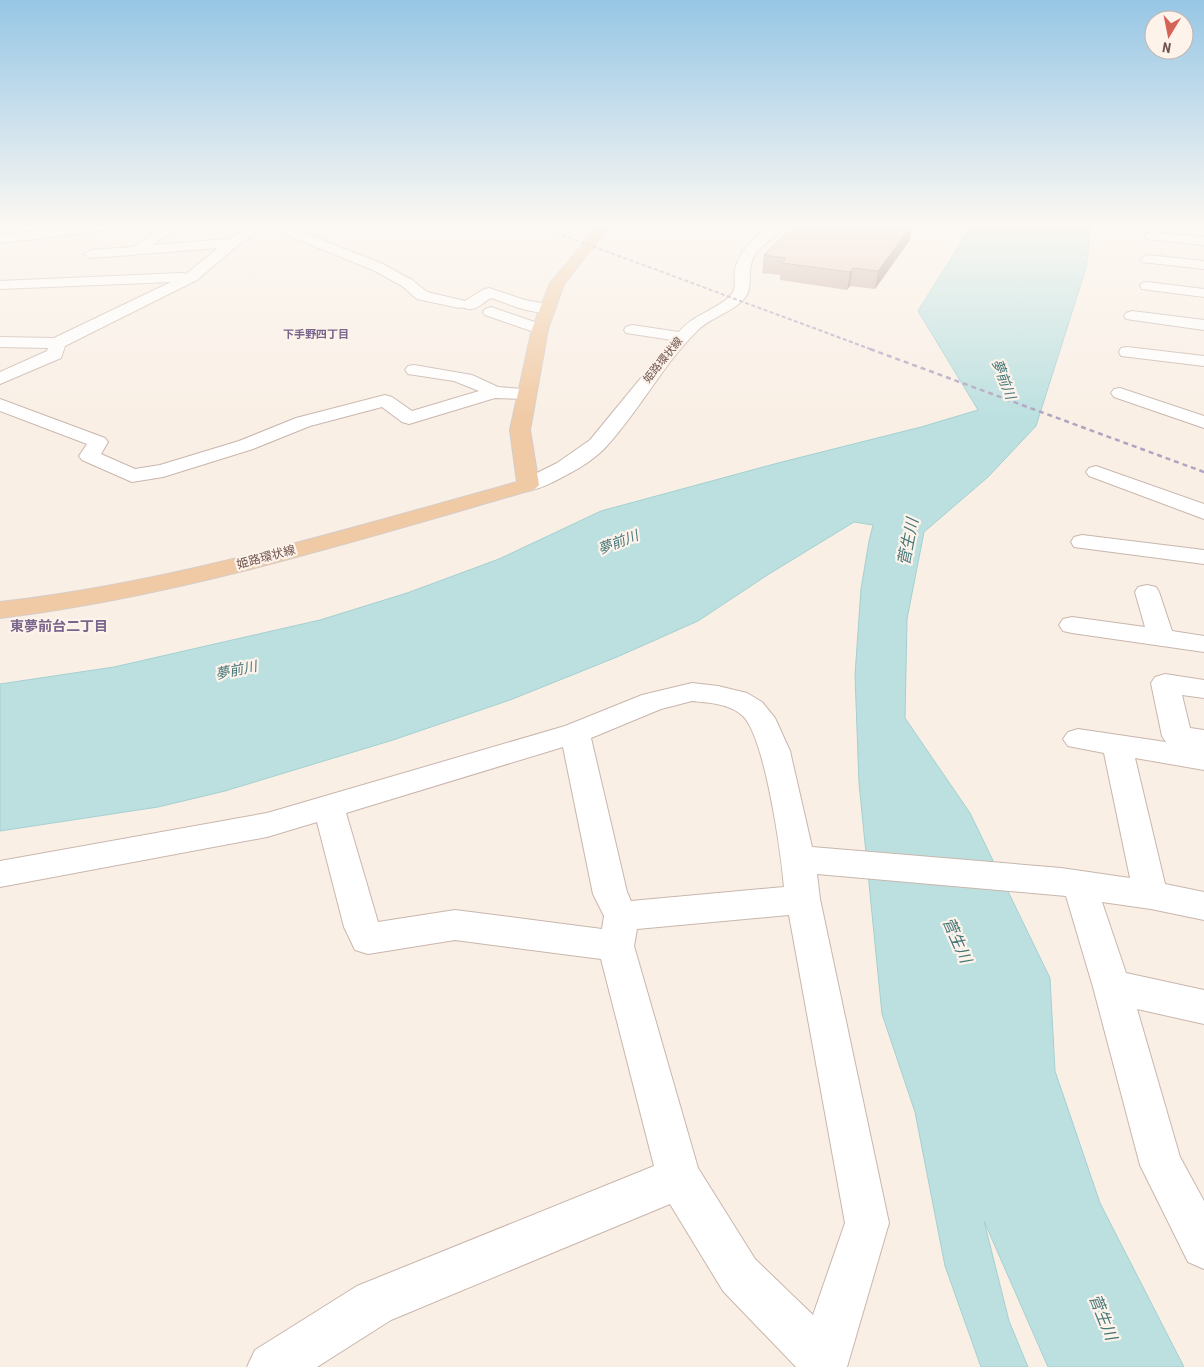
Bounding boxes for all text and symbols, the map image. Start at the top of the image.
north arrow [1144,10,1194,60]
text: N [1161,39,1172,56]
district label: 下手野四丁目 [283,328,349,341]
street label: 姫路環状線 [641,335,685,385]
water label: 夢前川 [989,357,1020,403]
water label: 菅生川 [894,515,922,567]
water label: 夢前川 [596,526,642,557]
street label: 姫路環状線 [235,542,297,572]
district label: 東夢前台二丁目 [10,618,108,634]
water label: 夢前川 [214,657,260,682]
water label: 菅生川 [939,914,976,968]
water label: 菅生川 [1085,1291,1122,1345]

